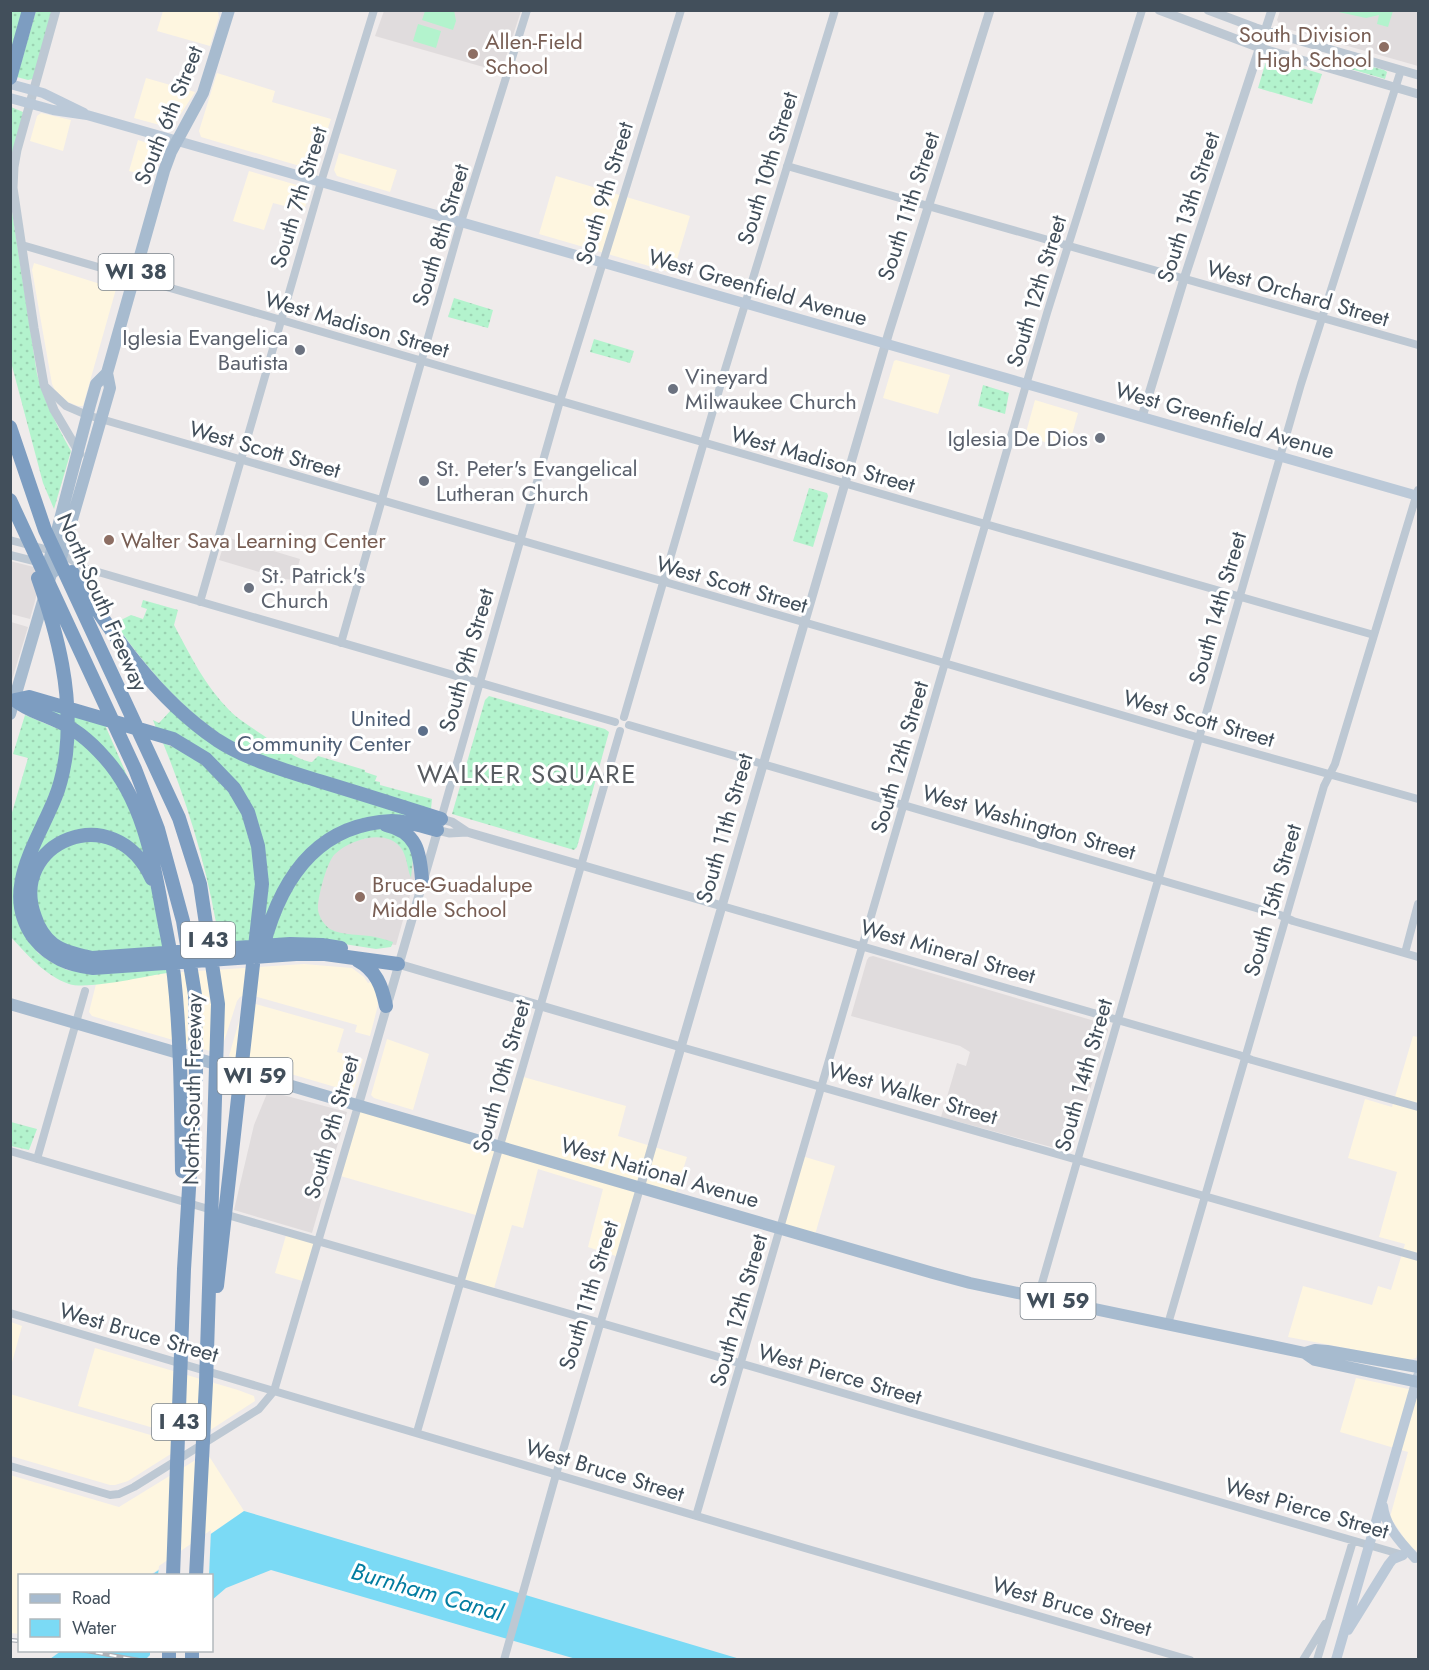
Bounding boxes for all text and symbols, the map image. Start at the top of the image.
place label: South Division High School [1239,18,1372,75]
place label: Allen-Field School [485,25,583,82]
street label: South 6th Street [126,40,211,189]
marker: South Division High School [1377,40,1391,54]
marker: Allen-Field School [466,47,480,61]
street label: South 10th Street [729,87,806,248]
street label: South 9th Street [567,117,641,268]
street label: South 7th Street [261,122,335,272]
street label: South 11th Street [869,127,947,285]
street label: South 13th Street [1149,127,1228,287]
street label: South 8th Street [403,159,477,310]
street label: South 12th Street [998,210,1075,371]
street label: West Greenfield Avenue [645,240,871,334]
street label: West Orchard Street [1203,252,1394,335]
road number: WI 38 [98,254,174,290]
street label: West Madison Street [261,282,454,366]
place label: Iglesia Evangelica Bautista [122,321,288,378]
marker: Iglesia Evangelica Bautista [293,343,307,357]
place label: Vineyard Milwaukee Church [685,360,857,417]
street label: West Greenfield Avenue [1112,373,1338,467]
marker: Vineyard Milwaukee Church [666,382,680,396]
street label: West Scott Street [185,412,345,486]
street label: West Madison Street [727,417,920,501]
place label: Iglesia De Dios [947,422,1088,454]
marker: Iglesia De Dios [1093,431,1107,445]
place label: St. Peter's Evangelical Lutheran Church [436,452,638,509]
marker: St. Peter's Evangelical Lutheran Church [417,474,431,488]
street label: North-South Freeway [49,508,157,697]
place label: Walter Sava Learning Center [121,524,386,556]
street label: South 14th Street [1180,527,1254,688]
marker: Walter Sava Learning Center [102,533,116,547]
street label: West Scott Street [652,547,812,621]
place label: St. Patrick's Church [261,559,365,616]
marker: St. Patrick's Church [242,581,256,595]
street label: South 9th Street [430,584,502,735]
street label: South 12th Street [862,676,936,837]
street label: West Scott Street [1119,681,1279,755]
place label: United Community Center [237,702,411,759]
marker: United Community Center [416,724,430,738]
street label: South 11th Street [687,749,761,907]
district label: WALKER SQUARE [417,755,637,793]
street label: West Washington Street [919,776,1140,868]
street label: South 15th Street [1235,819,1309,980]
place label: Bruce-Guadalupe Middle School [372,868,533,925]
marker: Bruce-Guadalupe Middle School [353,890,367,904]
street label: West Mineral Street [857,911,1040,991]
road number: I 43 [181,922,235,958]
street label: North-South Freeway [174,992,210,1185]
street label: South 14th Street [1046,994,1120,1155]
street label: South 10th Street [464,995,538,1156]
street label: South 9th Street [295,1051,367,1202]
street label: West Walker Street [825,1054,1002,1133]
road number: WI 59 [218,1058,292,1094]
street label: West National Avenue [557,1128,763,1216]
street label: South 11th Street [550,1216,626,1374]
street label: South 12th Street [701,1229,775,1390]
road number: WI 59 [1020,1283,1096,1319]
street label: West Bruce Street [56,1294,223,1370]
street label: West Pierce Street [754,1335,926,1413]
road number: I 43 [152,1404,206,1440]
street label: West Bruce Street [522,1431,689,1510]
street label: West Pierce Street [1221,1469,1393,1547]
water label: Burnham Canal [347,1553,509,1630]
street label: West Bruce Street [989,1568,1156,1644]
legend [18,1574,213,1652]
text: Road [72,1585,111,1611]
text: Water [72,1615,117,1641]

